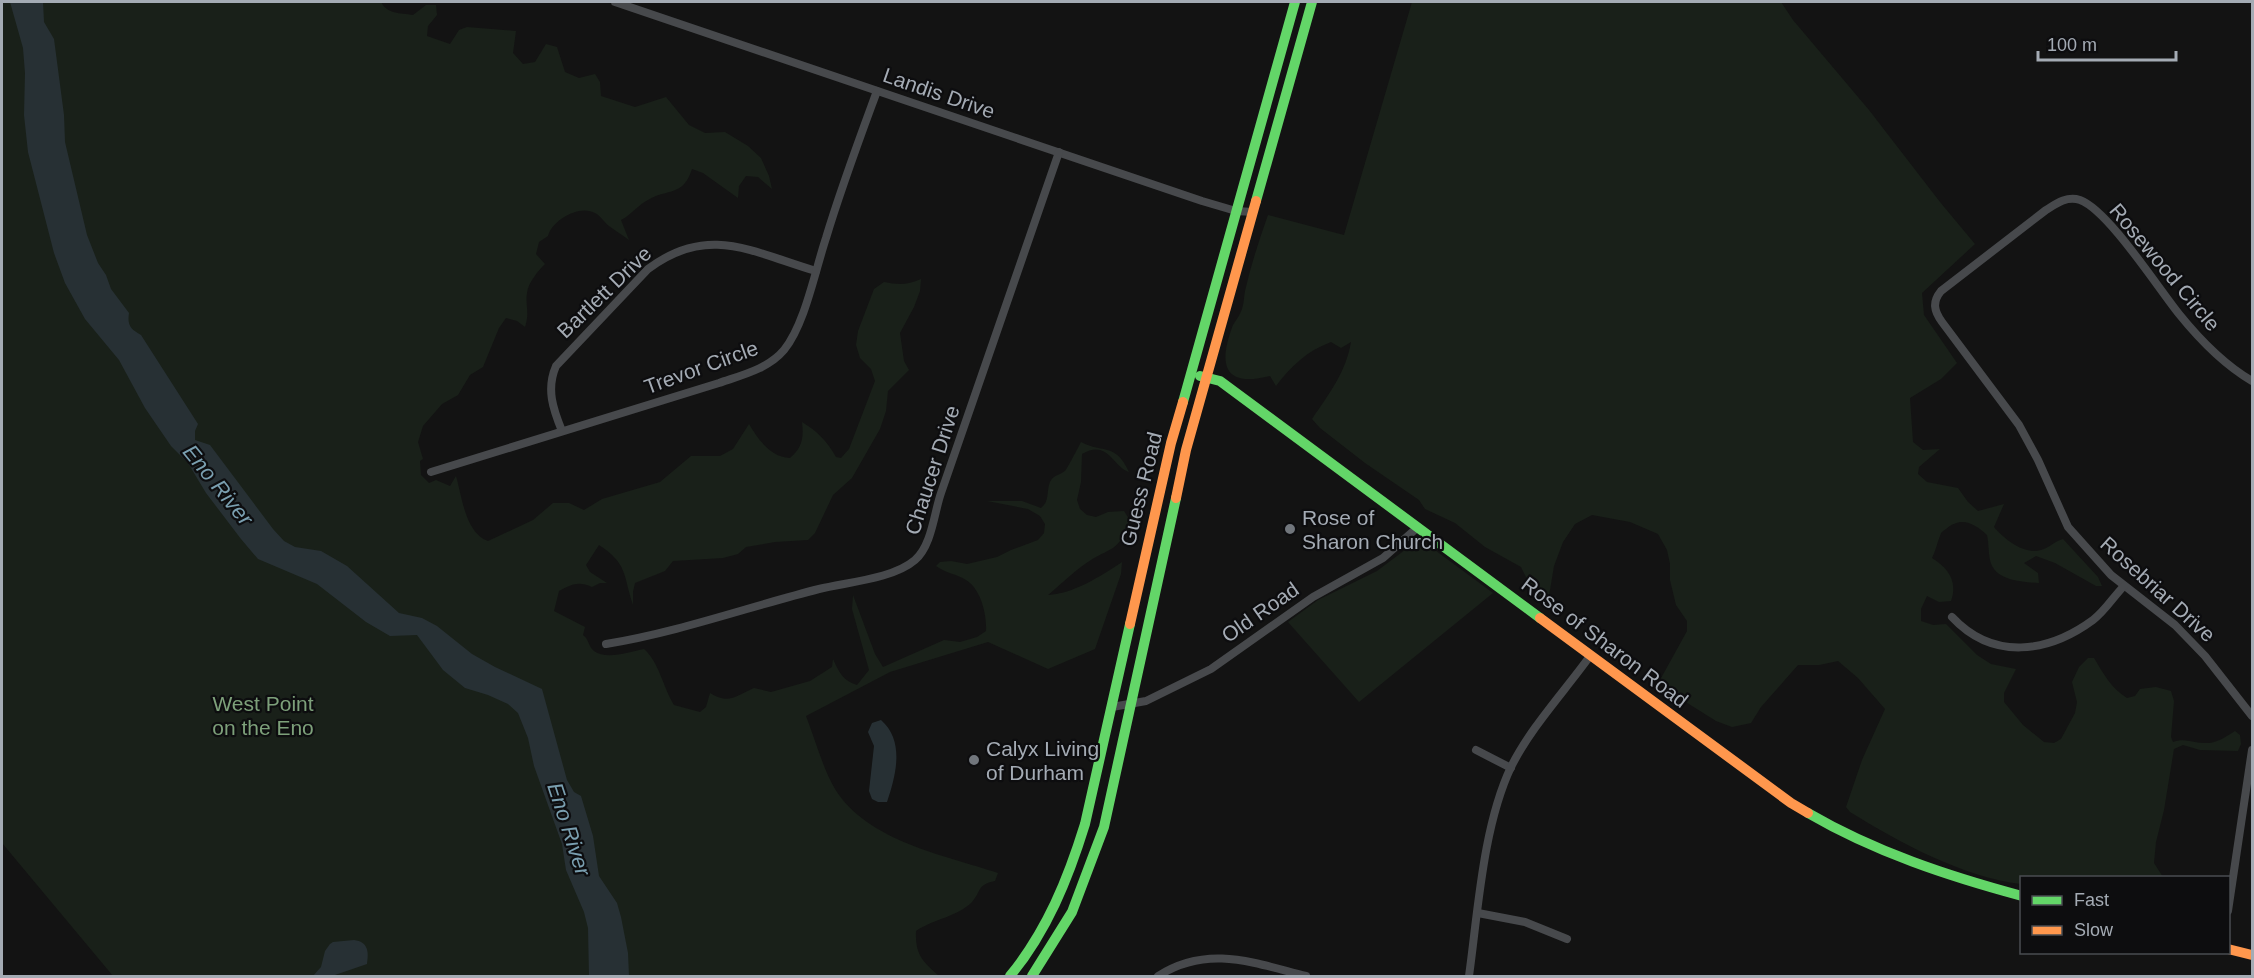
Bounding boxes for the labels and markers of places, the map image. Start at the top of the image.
place label: Rose of Sharon Church [1302,506,1443,553]
marker: Rose of Sharon Church [1283,522,1297,536]
place label: Calyx Living of Durham [986,737,1099,784]
marker: Calyx Living of Durham [967,753,981,767]

